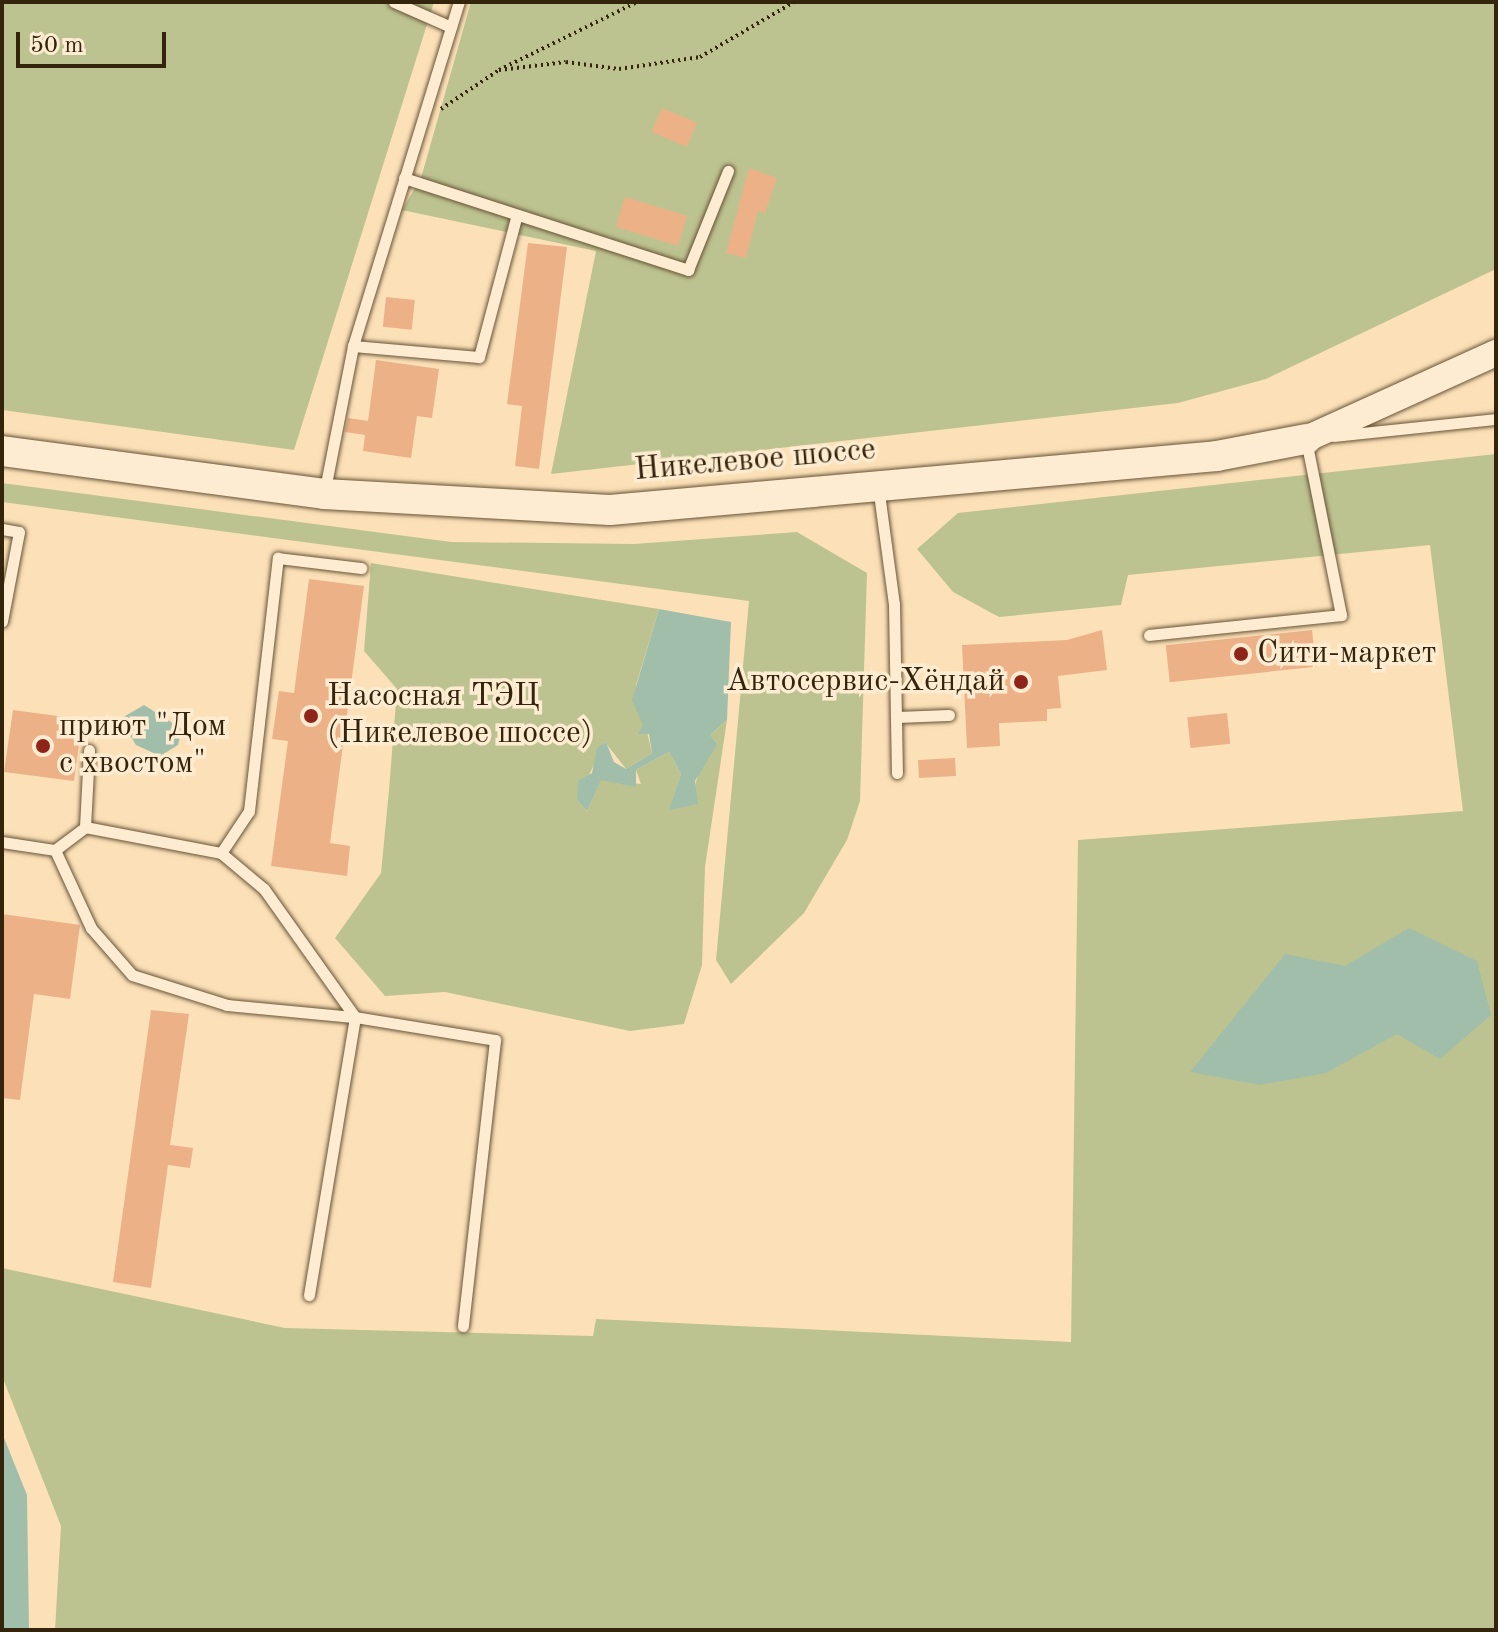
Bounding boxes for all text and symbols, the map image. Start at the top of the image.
scale bar [20,16,170,66]
text: 50 m [30,34,84,58]
street label: Никелевое шоссе [633,431,877,491]
place label: Сити-маркет [1257,635,1437,673]
marker: Сити-маркет [1232,645,1250,663]
place label: Автосервис-Хёндай [726,663,1005,701]
marker: Автосервис-Хёндай [1012,673,1030,691]
place label: Насосная ТЭЦ (Никелевое шоссе) [327,679,593,754]
marker: Насосная ТЭЦ (Никелевое шоссе) [302,707,320,725]
place label: приют "Дом с хвостом" [59,709,226,784]
marker: приют "Дом с хвостом" [34,737,52,755]

